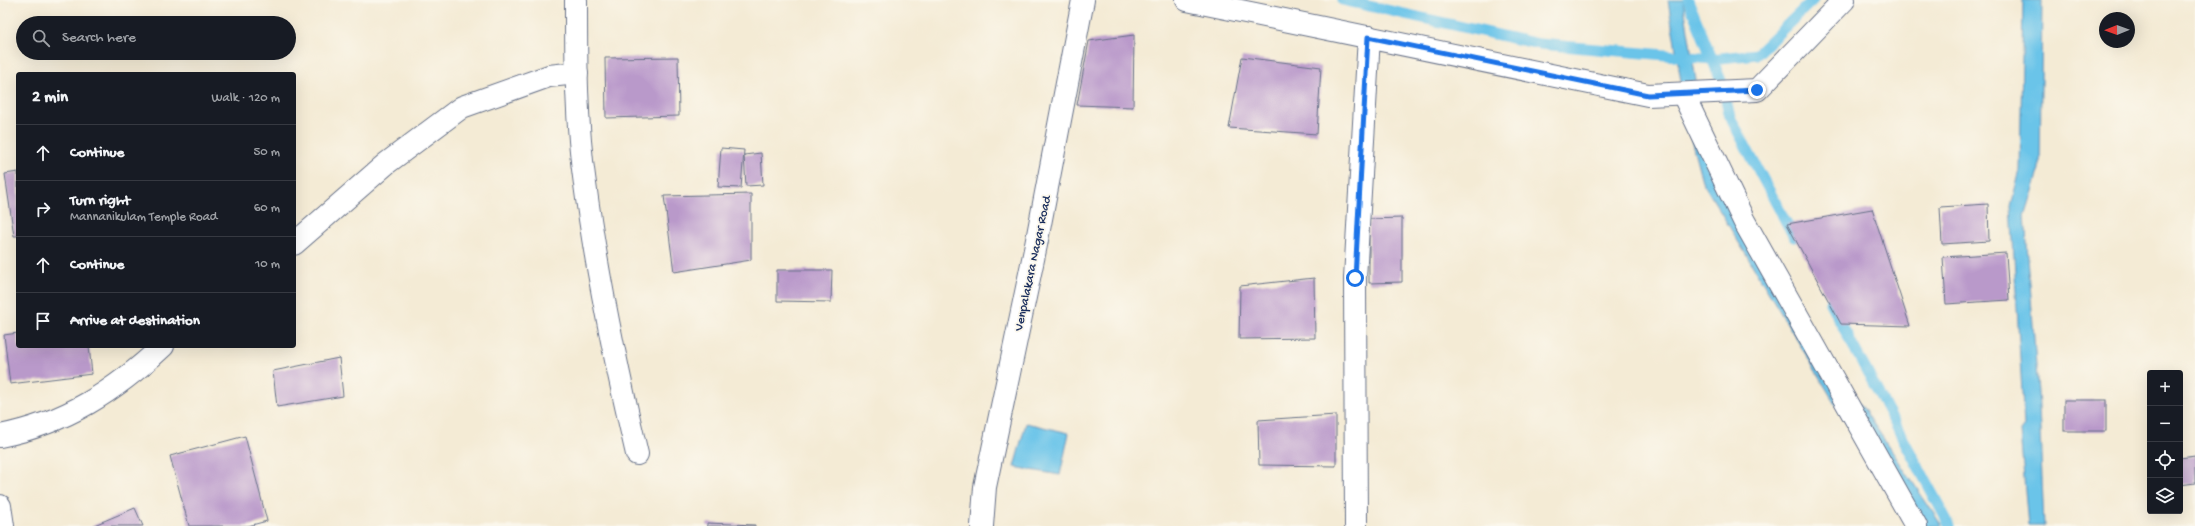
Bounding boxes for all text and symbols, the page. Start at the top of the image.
north arrow [2099,12,2135,48]
search box [16,16,296,60]
icon: search [30,27,52,49]
text: Search here [62,29,136,47]
route end [1748,81,1766,99]
text: 2 min [32,88,68,108]
text: Walk · 120 m [212,91,280,106]
icon: ahead [32,142,54,164]
text: Continue [70,144,124,162]
text: 50 m [253,145,280,160]
text: Turn right [70,192,130,210]
street label: Venpalakara Nagar Road [1012,193,1055,334]
icon: right [32,198,54,220]
text: 60 m [254,201,280,216]
text: Mannanikulam Temple Road [70,210,217,225]
icon: ahead [32,254,54,276]
text: Continue [70,256,124,274]
text: 10 m [255,257,280,272]
route start [1346,269,1364,287]
icon: arrive [32,310,54,332]
text: Arrive at destination [70,312,200,330]
map controls [2147,370,2183,514]
button: + [2147,370,2183,406]
button: − [2147,406,2183,442]
button: locate [2147,442,2183,478]
button: layers [2147,478,2183,514]

